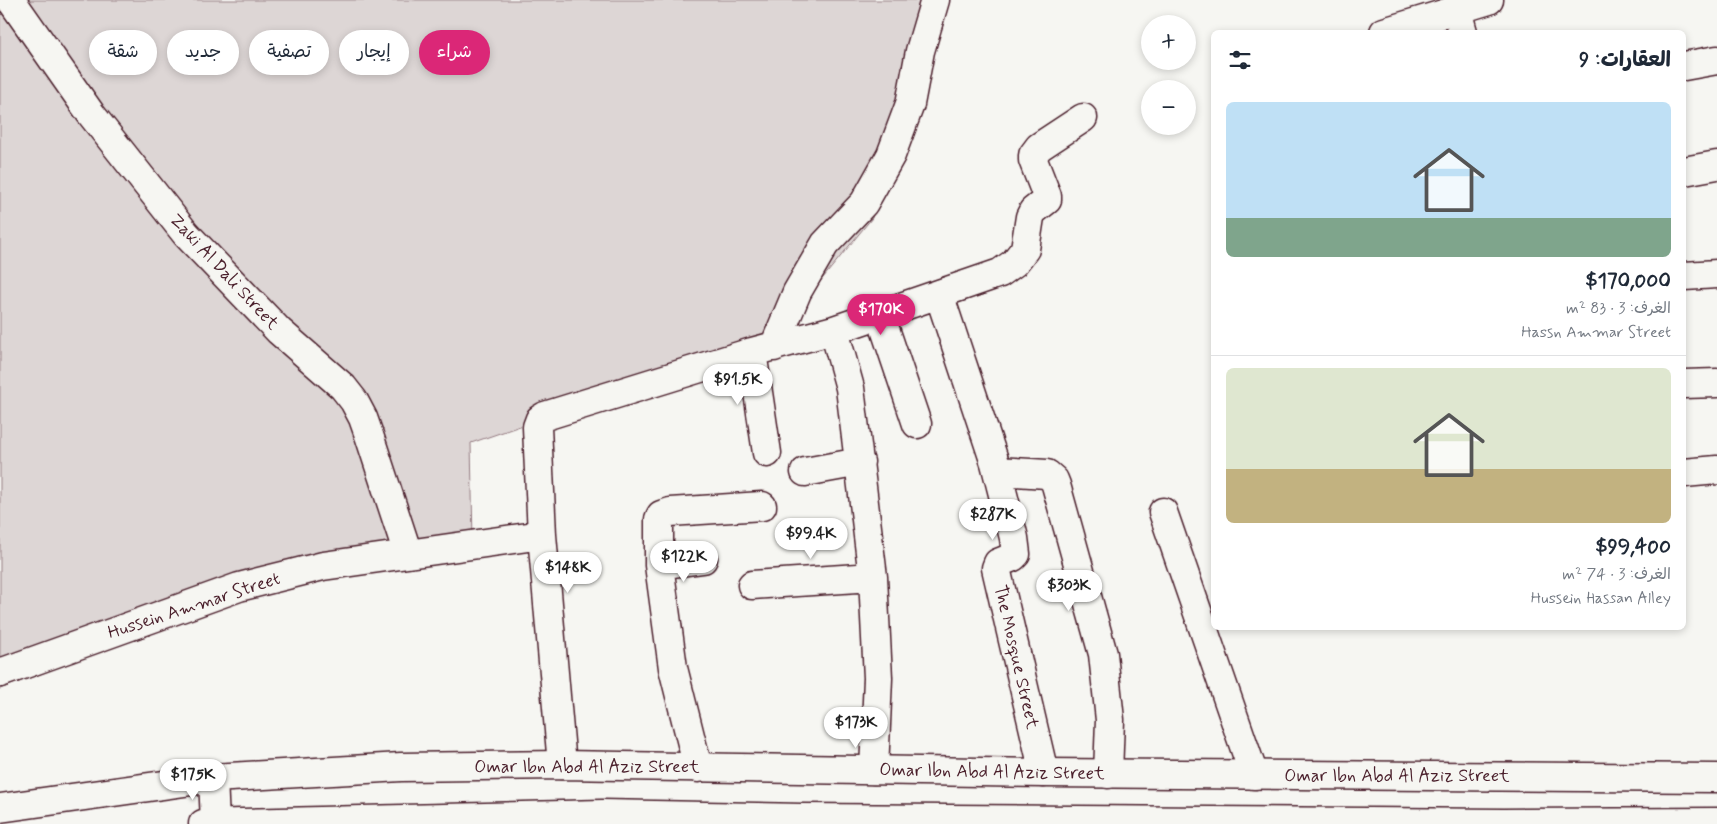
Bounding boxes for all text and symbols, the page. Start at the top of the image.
map controls [1141,15,1196,135]
button: + [1141,15,1196,70]
chip: شقة [89,30,157,75]
chip: جديد [167,30,239,75]
chip: تصفية [249,30,329,75]
chip: إيجار [339,30,409,75]
chip: شراء [419,30,490,75]
icon: filters [1226,46,1254,74]
text: العقارات: 9 [1579,46,1671,74]
button: − [1141,80,1196,135]
icon: home [1404,135,1494,225]
street label: Zaki Al Dali Street [164,209,285,336]
text: $170,000 [1585,267,1671,295]
pin: $170K [846,294,916,336]
text: الغرف: 3 · 83 m² [1566,298,1671,319]
text: $170K [858,299,904,320]
text: Hassn Ammar Street [1521,322,1671,343]
pin: $91.5K [697,364,779,406]
text: $91.5K [714,369,762,390]
icon: home [1404,400,1494,490]
pin: $287K [958,498,1028,541]
text: $287K [970,504,1016,525]
pin: $99.4K [770,518,852,560]
text: $99.4K [786,523,836,544]
text: $99,400 [1595,533,1671,561]
pin: $122K [649,540,719,583]
text: $122K [661,546,707,567]
pin: $148K [533,552,603,594]
text: $148K [545,557,591,578]
text: الغرف: 3 · 74 m² [1562,564,1671,585]
street label: Hussein Ammar Street [105,567,283,645]
pin: $303K [1034,570,1104,612]
text: $303K [1047,575,1091,596]
street label: The Mosque Street [988,583,1044,732]
text: Hussein Hassan Alley [1531,588,1671,609]
pin: $173K [821,706,891,749]
text: $173K [835,712,877,733]
street label: Omar Ibn Abd Al Aziz Street [474,755,700,779]
pin: $175K [158,758,228,801]
street label: Omar Ibn Abd Al Aziz Street [879,758,1105,786]
text: $175K [171,764,215,785]
street label: Omar Ibn Abd Al Aziz Street [1284,764,1510,788]

